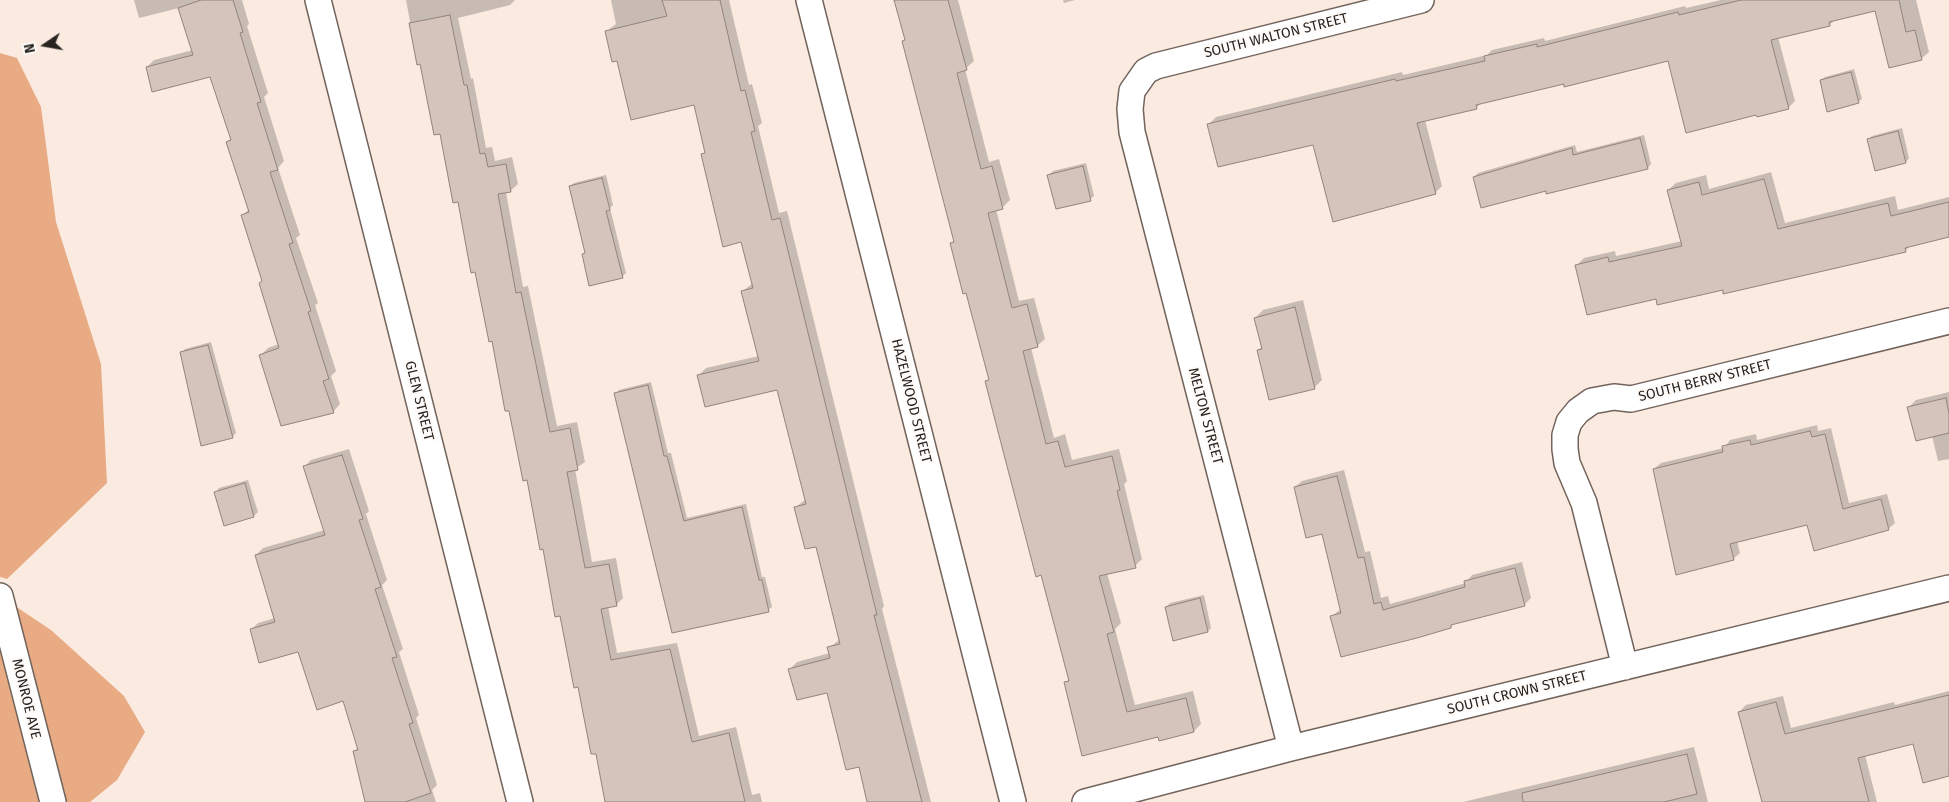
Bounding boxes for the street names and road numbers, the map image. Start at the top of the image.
street label: SOUTH WALTON STREET [1202,10,1350,62]
street label: HAZELWOOD STREET [887,337,935,465]
street label: SOUTH BERRY STREET [1637,356,1773,406]
street label: GLEN STREET [401,359,437,443]
street label: MELTON STREET [1184,366,1226,466]
street label: MONROE AVE [8,657,44,741]
street label: SOUTH CROWN STREET [1446,668,1588,718]

